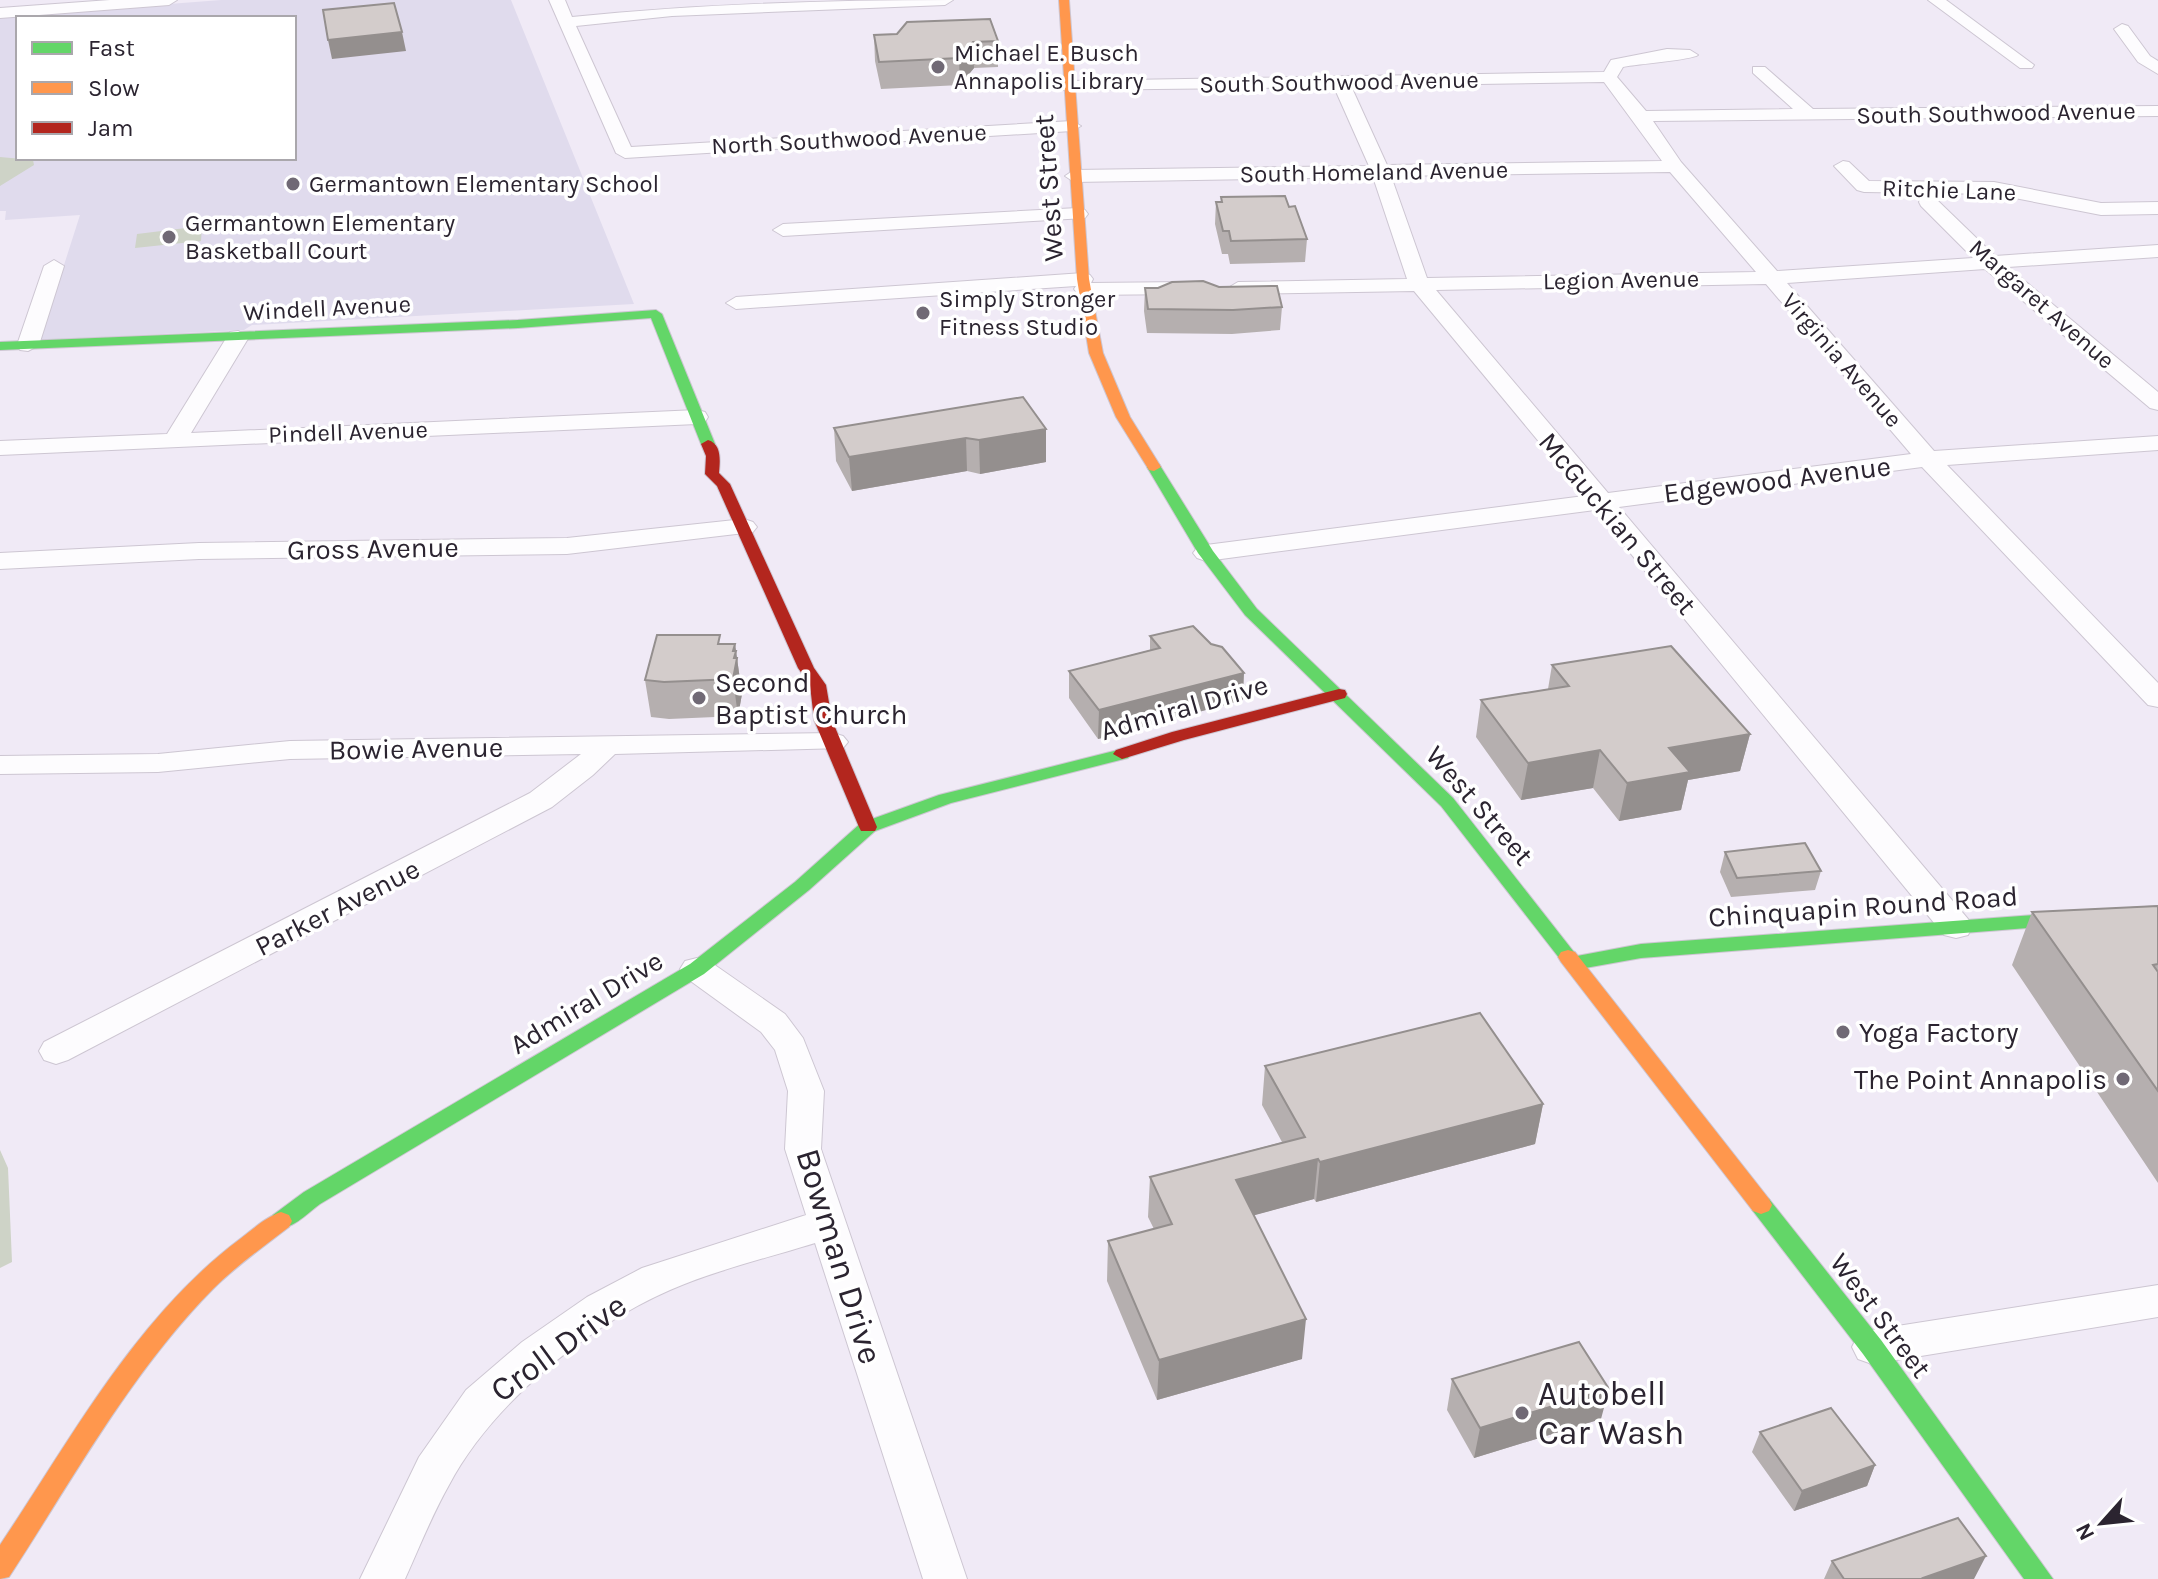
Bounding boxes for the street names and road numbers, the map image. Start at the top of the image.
street label: South Southwood Avenue [1199,66,1479,98]
street label: South Southwood Avenue [1856,97,2136,129]
street label: West Street [1027,113,1070,263]
street label: North Southwood Avenue [711,118,987,160]
street label: South Homeland Avenue [1239,156,1509,188]
street label: Ritchie Lane [1881,174,2017,206]
street label: Margaret Avenue [1964,233,2120,375]
street label: Legion Avenue [1543,265,1699,295]
street label: Virginia Avenue [1776,287,1908,433]
street label: Windell Avenue [242,290,412,326]
street label: Pindell Avenue [268,415,428,449]
street label: McGuckian Street [1532,426,1703,621]
street label: Edgewood Avenue [1662,449,1893,510]
street label: Gross Avenue [287,531,459,566]
street label: Admiral Drive [1097,668,1272,747]
street label: Bowie Avenue [328,730,504,767]
street label: West Street [1419,739,1540,872]
street label: Parker Avenue [249,852,425,963]
street label: Chinquapin Round Road [1707,879,2019,934]
street label: Admiral Drive [504,944,669,1061]
street label: Bowman Drive [787,1144,891,1369]
street label: West Street [1823,1247,1938,1384]
street label: Croll Drive [483,1285,634,1410]

